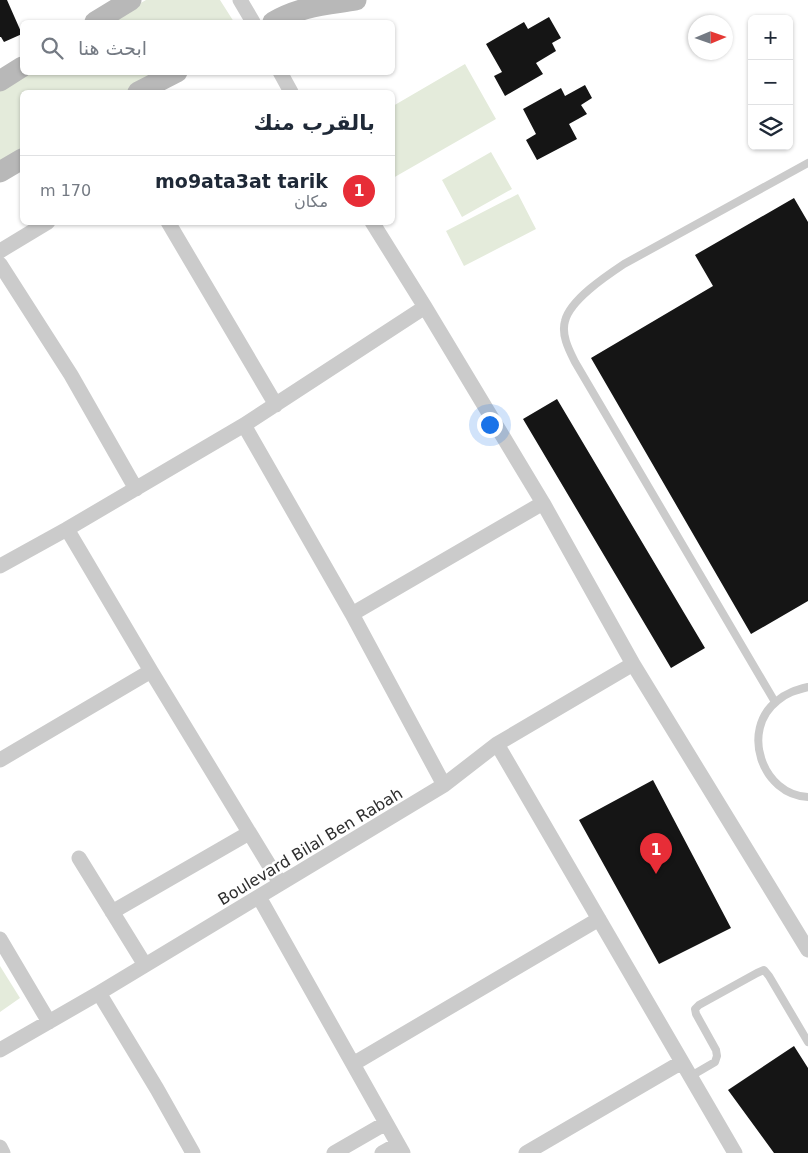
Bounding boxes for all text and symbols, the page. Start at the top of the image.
north arrow [688,15,733,60]
map controls [748,15,793,150]
button: + [748,15,793,60]
search box [20,20,395,75]
icon: search [38,34,66,62]
text: ابحث هنا [78,37,147,59]
button: − [748,60,793,105]
button: layers [748,105,793,150]
text: بالقرب منك [254,111,375,135]
text: mo9ata3at tarik [155,170,328,192]
text: 170 m [40,181,91,200]
text: 1 [353,181,365,200]
text: مكان [294,192,328,211]
your location [477,412,503,438]
street label: Boulevard Bilal Ben Rabah [215,784,406,909]
pin: 1 [640,833,672,874]

